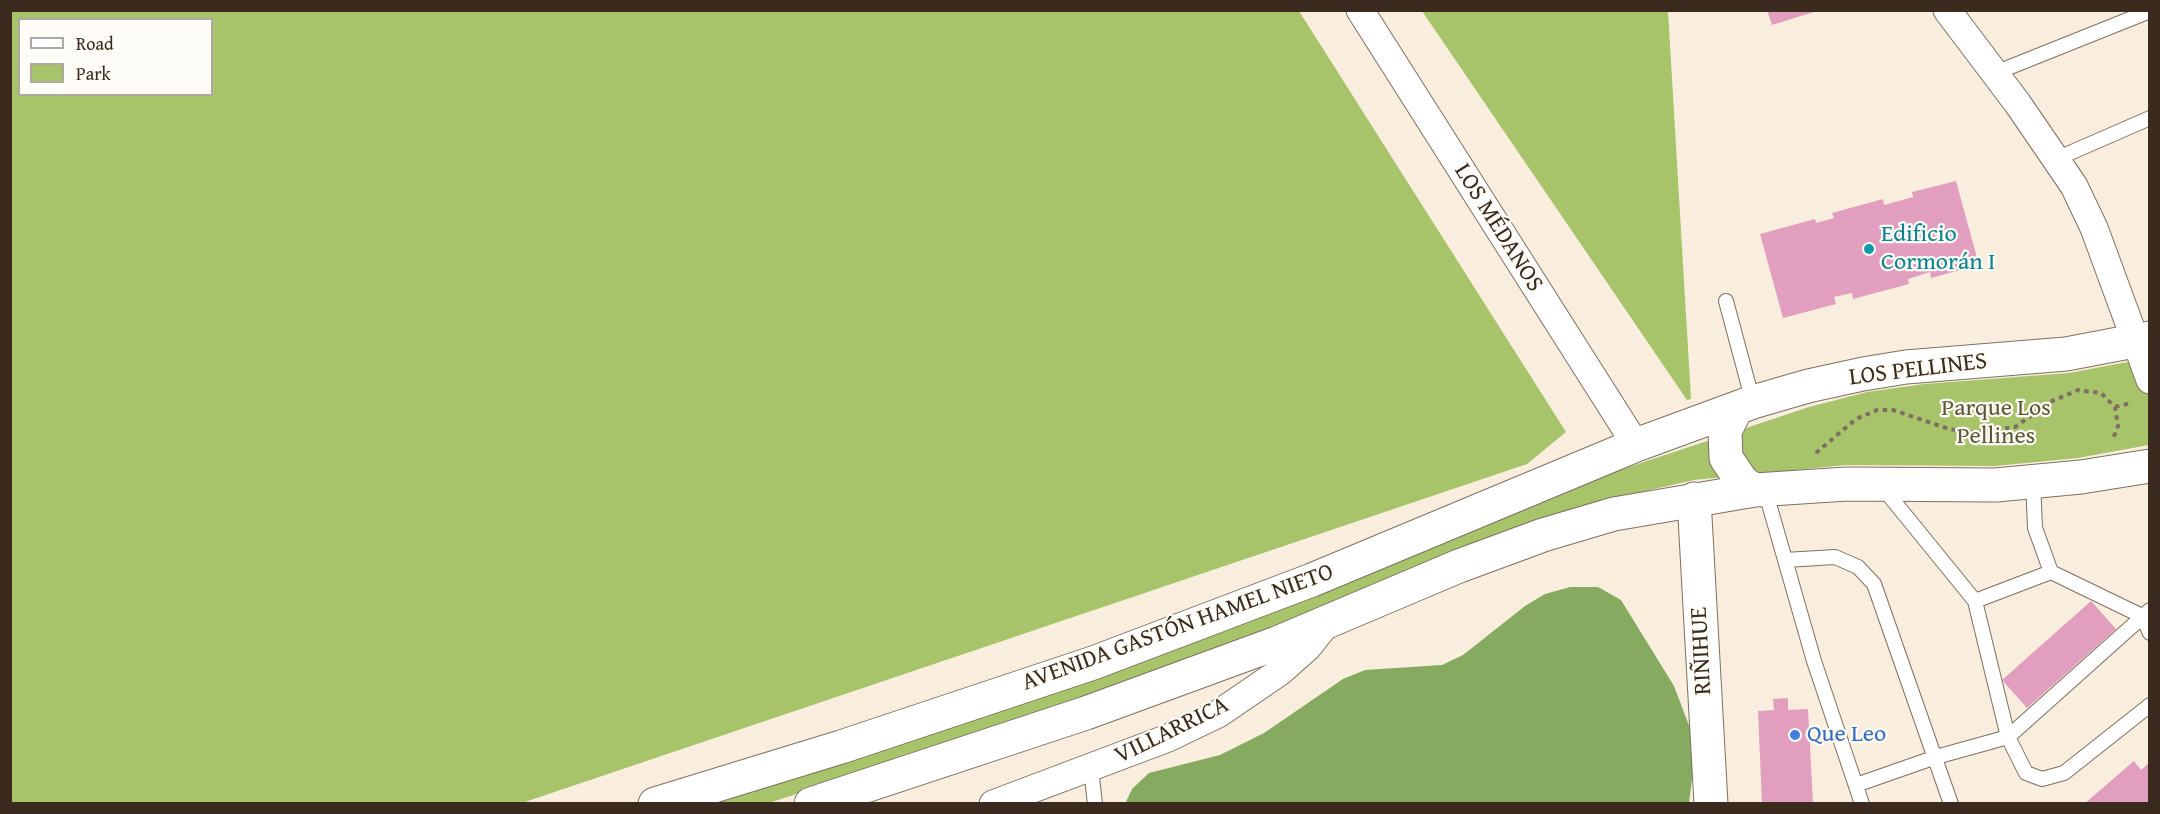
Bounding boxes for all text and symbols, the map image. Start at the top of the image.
legend [18,18,213,96]
text: Road [76,30,114,57]
text: Park [76,60,111,87]
street label: LOS MÉDANOS [1447,159,1549,297]
place label: Edificio Cormorán I [1881,221,1995,277]
marker: Edificio Cormorán I [1862,242,1876,256]
street label: LOS PELLINES [1847,347,1989,393]
park label: Parque Los Pellines [1941,395,2051,451]
street label: AVENIDA GASTÓN HAMEL NIETO [1018,558,1338,698]
street label: RIÑIHUE [1685,606,1719,696]
street label: VILLARRICA [1110,691,1234,771]
place label: Que Leo [1807,721,1886,749]
marker: Que Leo [1788,728,1802,742]

